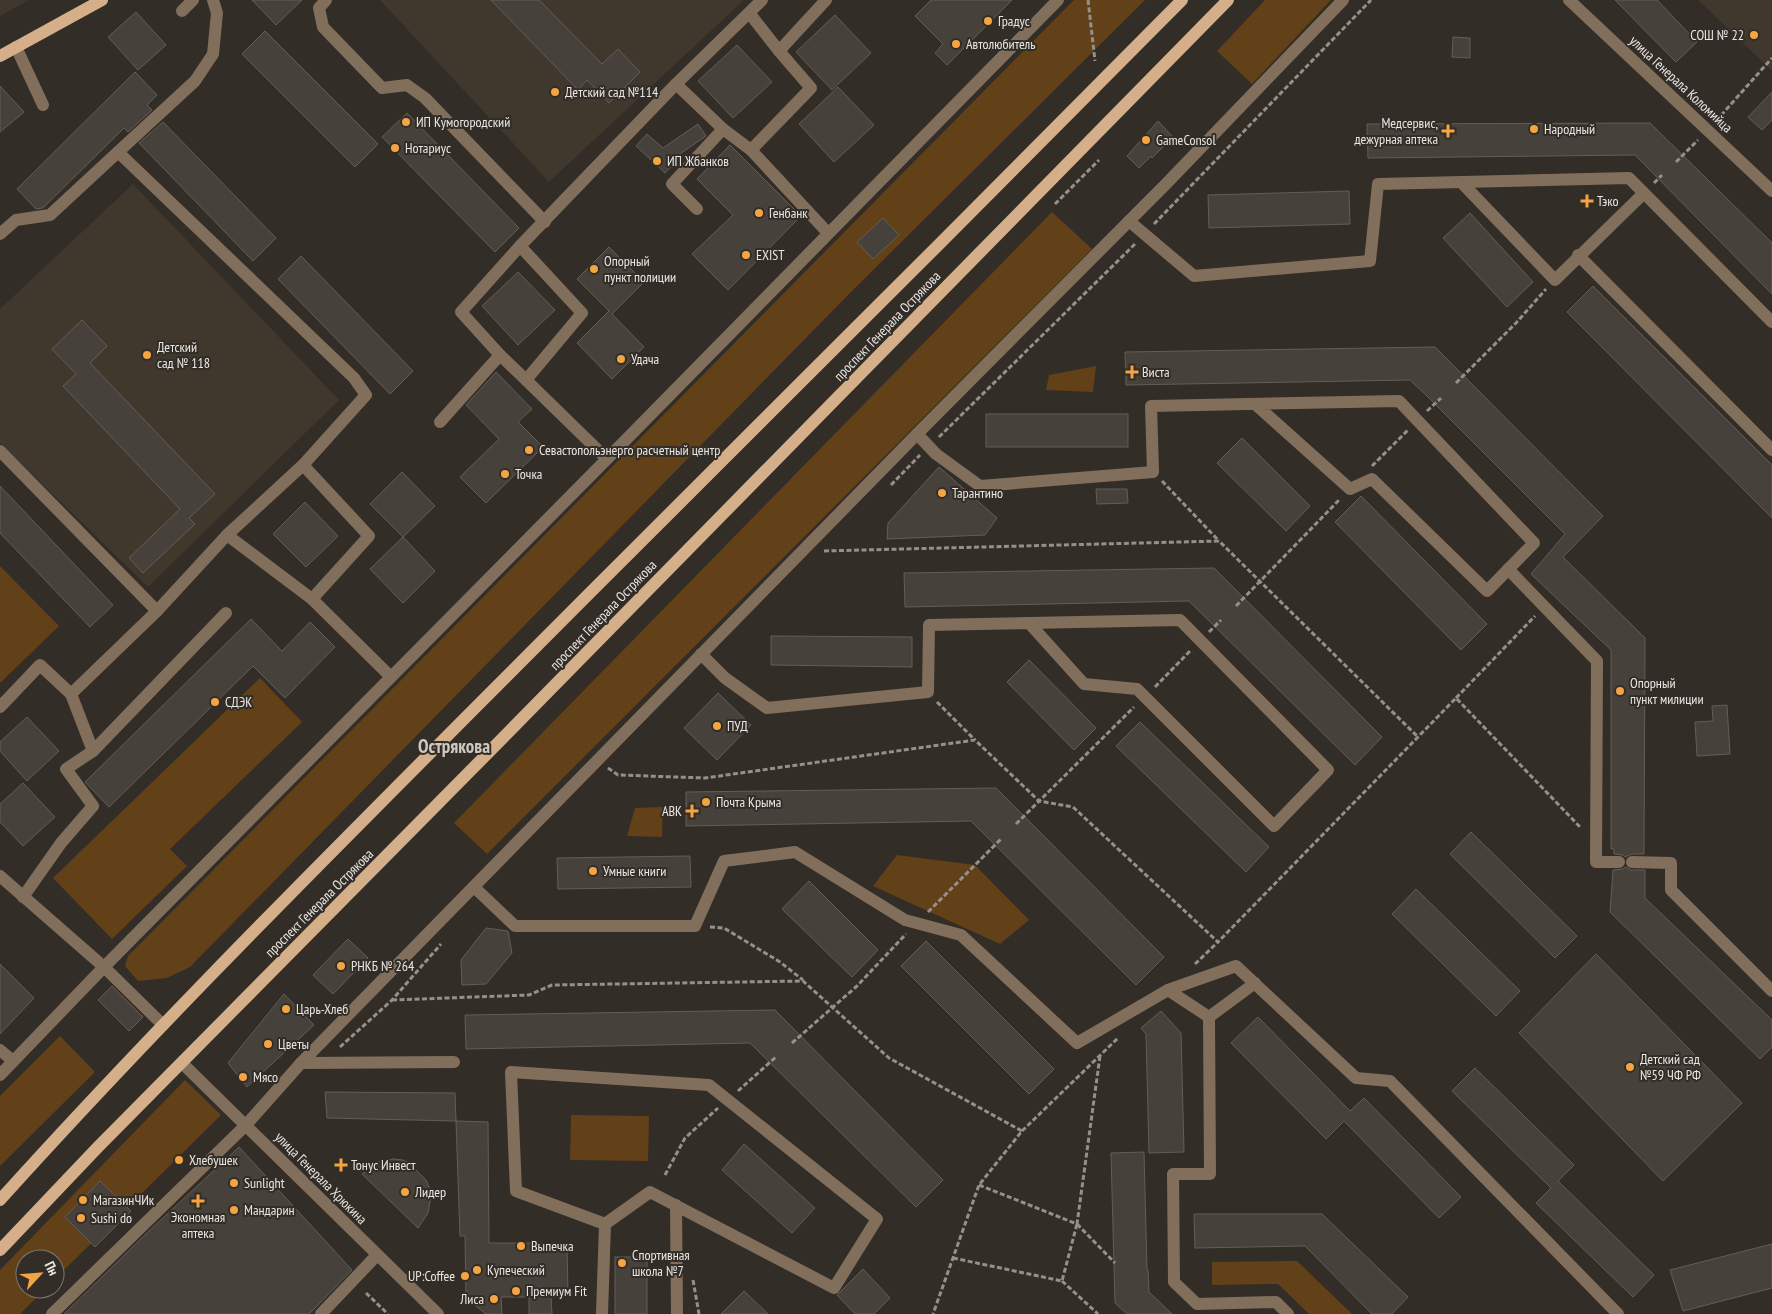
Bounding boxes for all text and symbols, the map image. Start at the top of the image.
place label: Градус [998,12,1030,30]
marker: Градус [982,15,994,27]
place label: СОШ № 22 [1690,26,1744,44]
marker: СОШ № 22 [1748,29,1760,41]
street label: улица Генерала Коломийца [1626,32,1736,136]
place label: Автолюбитель [966,35,1036,53]
marker: Автолюбитель [950,38,962,50]
place label: Детский сад №114 [565,83,659,101]
marker: Детский сад №114 [549,86,561,98]
place label: ИП Кумогородский [416,113,510,131]
place label: Медсервис, дежурная аптека [1354,114,1438,148]
marker: ИП Кумогородский [400,116,412,128]
place label: Народный [1544,120,1595,138]
marker: Народный [1528,123,1540,135]
marker: Медсервис, дежурная аптека [1442,125,1454,137]
place label: GameConsol [1156,131,1216,149]
marker: GameConsol [1140,134,1152,146]
place label: Нотариус [405,139,451,157]
marker: Нотариус [389,142,401,154]
place label: ИП Жбанков [667,152,729,170]
marker: ИП Жбанков [651,155,663,167]
place label: Тэко [1597,192,1619,210]
marker: Тэко [1581,195,1593,207]
place label: Генбанк [769,204,808,222]
marker: Генбанк [753,207,765,219]
place label: EXIST [756,246,785,264]
marker: EXIST [740,249,752,261]
place label: Опорный пункт полиции [604,252,676,286]
marker: Опорный пункт полиции [588,263,600,275]
street label: проспект Генерала Острякова [830,267,944,385]
place label: Детский сад № 118 [157,338,210,372]
marker: Детский сад № 118 [141,349,153,361]
place label: Удача [631,350,659,368]
marker: Удача [615,353,627,365]
place label: Виста [1142,363,1170,381]
marker: Виста [1126,366,1138,378]
place label: Севастопольэнерго расчетный центр [539,441,720,459]
marker: Севастопольэнерго расчетный центр [523,444,535,456]
place label: Точка [515,465,542,483]
marker: Точка [499,468,511,480]
place label: Тарантино [952,484,1003,502]
marker: Тарантино [936,487,948,499]
street label: проспект Генерала Острякова [546,556,660,674]
place label: Опорный пункт милиции [1630,674,1704,708]
marker: Опорный пункт милиции [1614,685,1626,697]
place label: СДЭК [225,693,252,711]
marker: СДЭК [209,696,221,708]
place label: ПУД [727,717,748,735]
marker: ПУД [711,720,723,732]
district label: Острякова [418,734,490,758]
place label: Почта Крыма [716,793,781,811]
marker: Почта Крыма [700,796,712,808]
place label: АВК [662,802,682,820]
marker: АВК [686,805,698,817]
street label: проспект Генерала Острякова [261,845,377,961]
place label: Умные книги [603,862,666,880]
marker: Умные книги [587,865,599,877]
place label: РНКБ № 264 [351,957,415,975]
marker: РНКБ № 264 [335,960,347,972]
place label: Царь-Хлеб [296,1000,348,1018]
marker: Царь-Хлеб [280,1003,292,1015]
place label: Цветы [278,1035,309,1053]
marker: Цветы [262,1038,274,1050]
place label: Детский сад №59 ЧФ РФ [1640,1050,1701,1084]
marker: Детский сад №59 ЧФ РФ [1624,1061,1636,1073]
place label: Мясо [253,1068,278,1086]
marker: Мясо [237,1071,249,1083]
street label: улица Генерала Хрюкина [271,1128,371,1228]
place label: Хлебушек [189,1151,239,1169]
marker: Хлебушек [173,1154,185,1166]
place label: Тонус Инвест [351,1156,416,1174]
marker: Тонус Инвест [335,1159,347,1171]
place label: Sunlight [244,1174,285,1192]
marker: Sunlight [228,1177,240,1189]
place label: Лидер [414,1183,446,1201]
marker: Лидер [399,1186,411,1198]
place label: МагазинЧИк [93,1191,155,1209]
marker: МагазинЧИк [77,1194,89,1206]
marker: Экономная аптека [192,1195,204,1207]
place label: Мандарин [244,1201,295,1219]
marker: Мандарин [228,1204,240,1216]
place label: Экономная аптека [171,1208,225,1242]
place label: Sushi do [91,1209,132,1227]
marker: Sushi do [75,1212,87,1224]
place label: Выпечка [531,1237,574,1255]
marker: Выпечка [515,1240,527,1252]
place label: Спортивная школа №7 [632,1246,690,1280]
north arrow [15,1249,65,1299]
marker: Спортивная школа №7 [616,1257,628,1269]
text: Пн [41,1258,63,1278]
place label: Купеческий [487,1261,545,1279]
marker: Купеческий [471,1264,483,1276]
place label: UP:Coffee [408,1267,455,1285]
marker: UP:Coffee [459,1270,471,1282]
place label: Премиум Fit [526,1282,587,1300]
marker: Премиум Fit [510,1285,522,1297]
place label: Лиса [459,1290,484,1308]
marker: Лиса [488,1293,500,1305]

